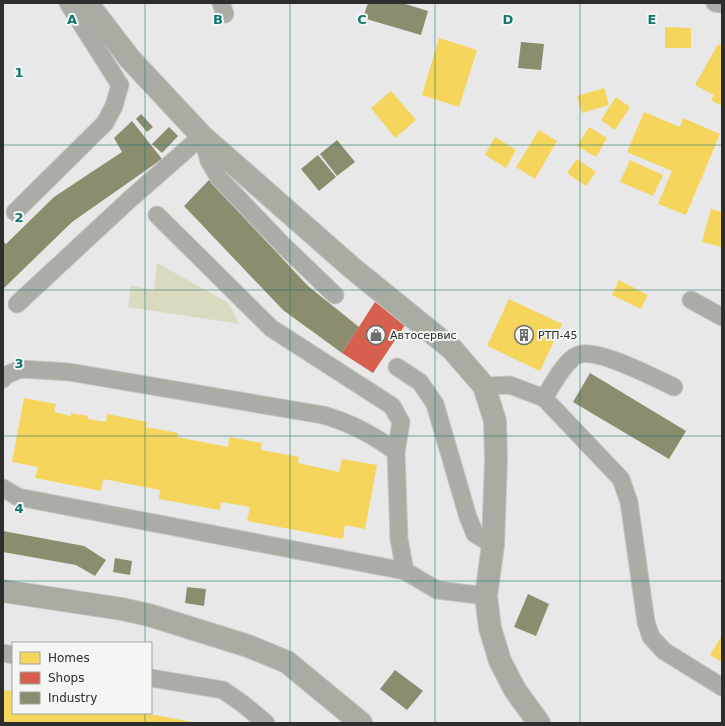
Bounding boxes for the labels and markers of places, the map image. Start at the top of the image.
shop icon: Автосервис [365,324,387,346]
building icon: РТП-45 [513,324,535,346]
place label: Автосервис [390,329,457,342]
place label: РТП-45 [538,329,578,342]

